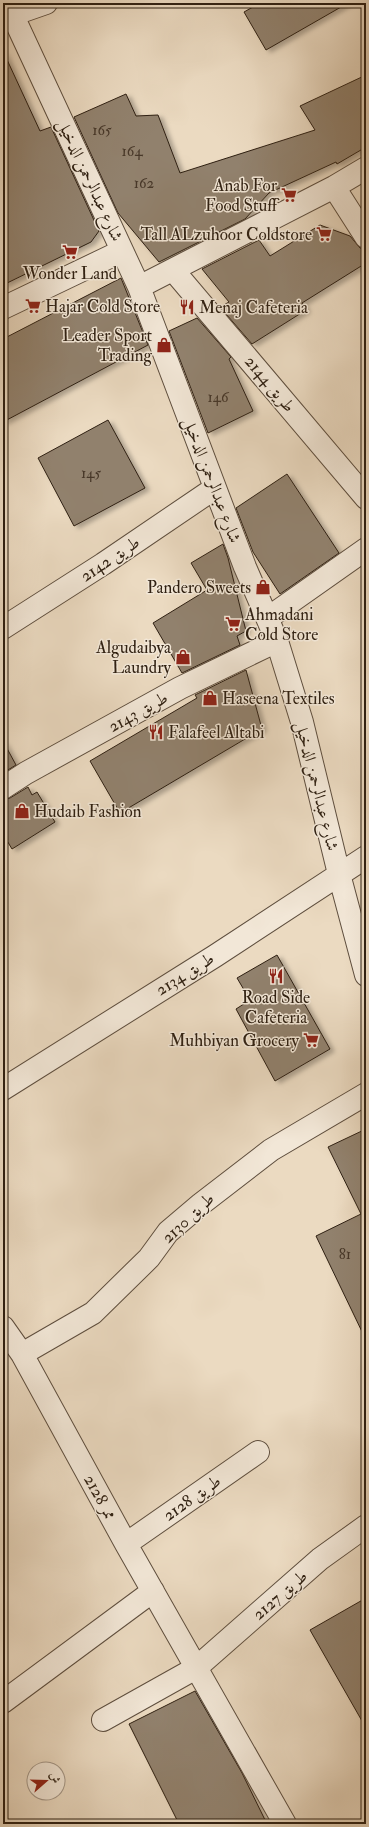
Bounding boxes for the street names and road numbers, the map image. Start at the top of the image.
street label: شارع عبدالرحمن الدخيل [50,115,128,246]
street label: طريق 2144 [240,351,300,417]
street label: شارع عبدالرحمن الدخيل [176,414,246,547]
street label: طريق 2142 [76,532,144,586]
street label: طريق 2143 [104,687,172,737]
street label: شارع عبدالرحمن الدخيل [288,719,343,854]
street label: طريق 2134 [152,948,218,1000]
street label: طريق 2130 [157,1188,219,1248]
street label: طريق 2128 [159,1470,225,1526]
street label: ممر 2128 [79,1471,121,1523]
street label: طريق 2127 [248,1566,312,1624]

